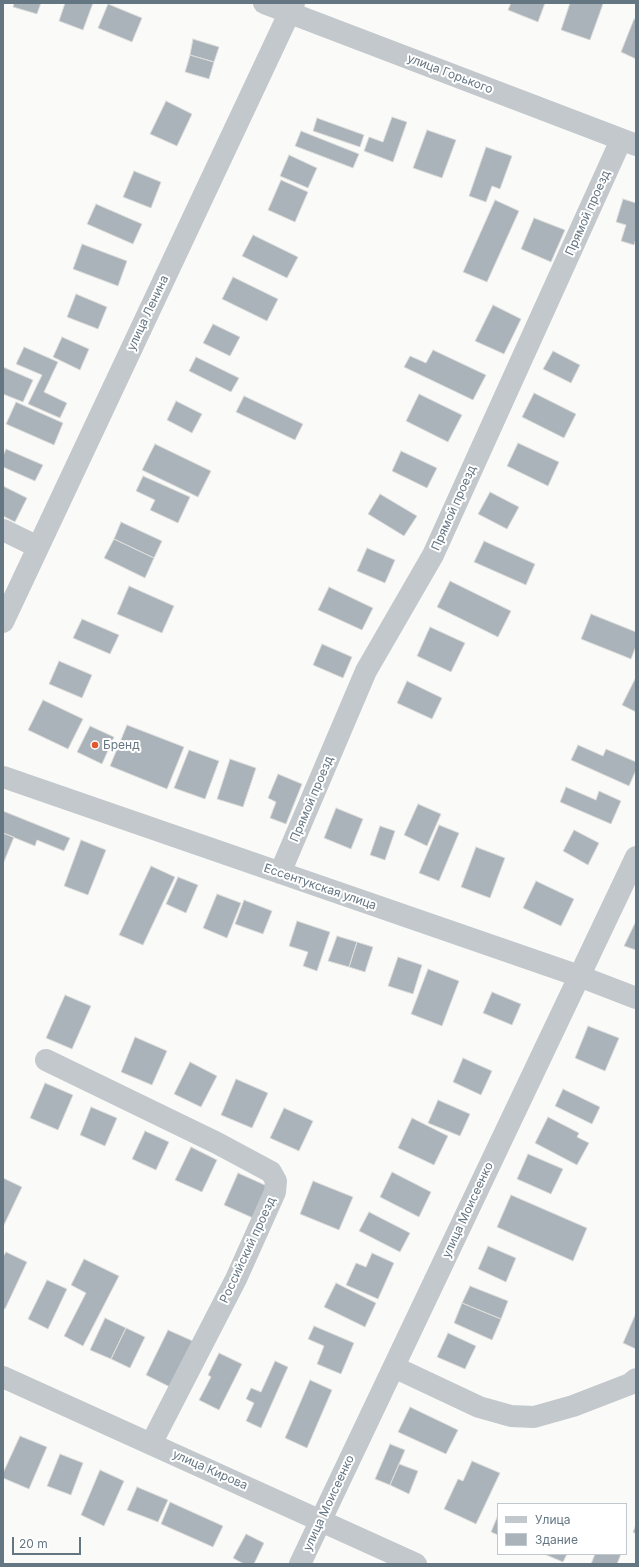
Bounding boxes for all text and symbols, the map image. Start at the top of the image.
street label: улица Горького [405,51,495,97]
street label: Прямой проезд [563,168,613,258]
street label: улица Ленина [124,273,172,353]
street label: Прямой проезд [429,463,479,553]
place label: Бренд [103,738,140,752]
marker: Бренд [90,740,100,750]
street label: Прямой проезд [287,754,337,844]
street label: Ессентукская улица [262,861,378,913]
street label: улица Моисеенко [440,1160,496,1260]
street label: Российский проезд [217,1195,279,1305]
street label: улица Кирова [170,1447,250,1493]
street label: улица Моисеенко [301,1453,357,1553]
legend [497,1503,627,1555]
text: Улица [535,1512,570,1527]
scale bar [14,1529,83,1555]
text: Здание [535,1532,578,1547]
text: 20 m [19,1536,48,1551]

